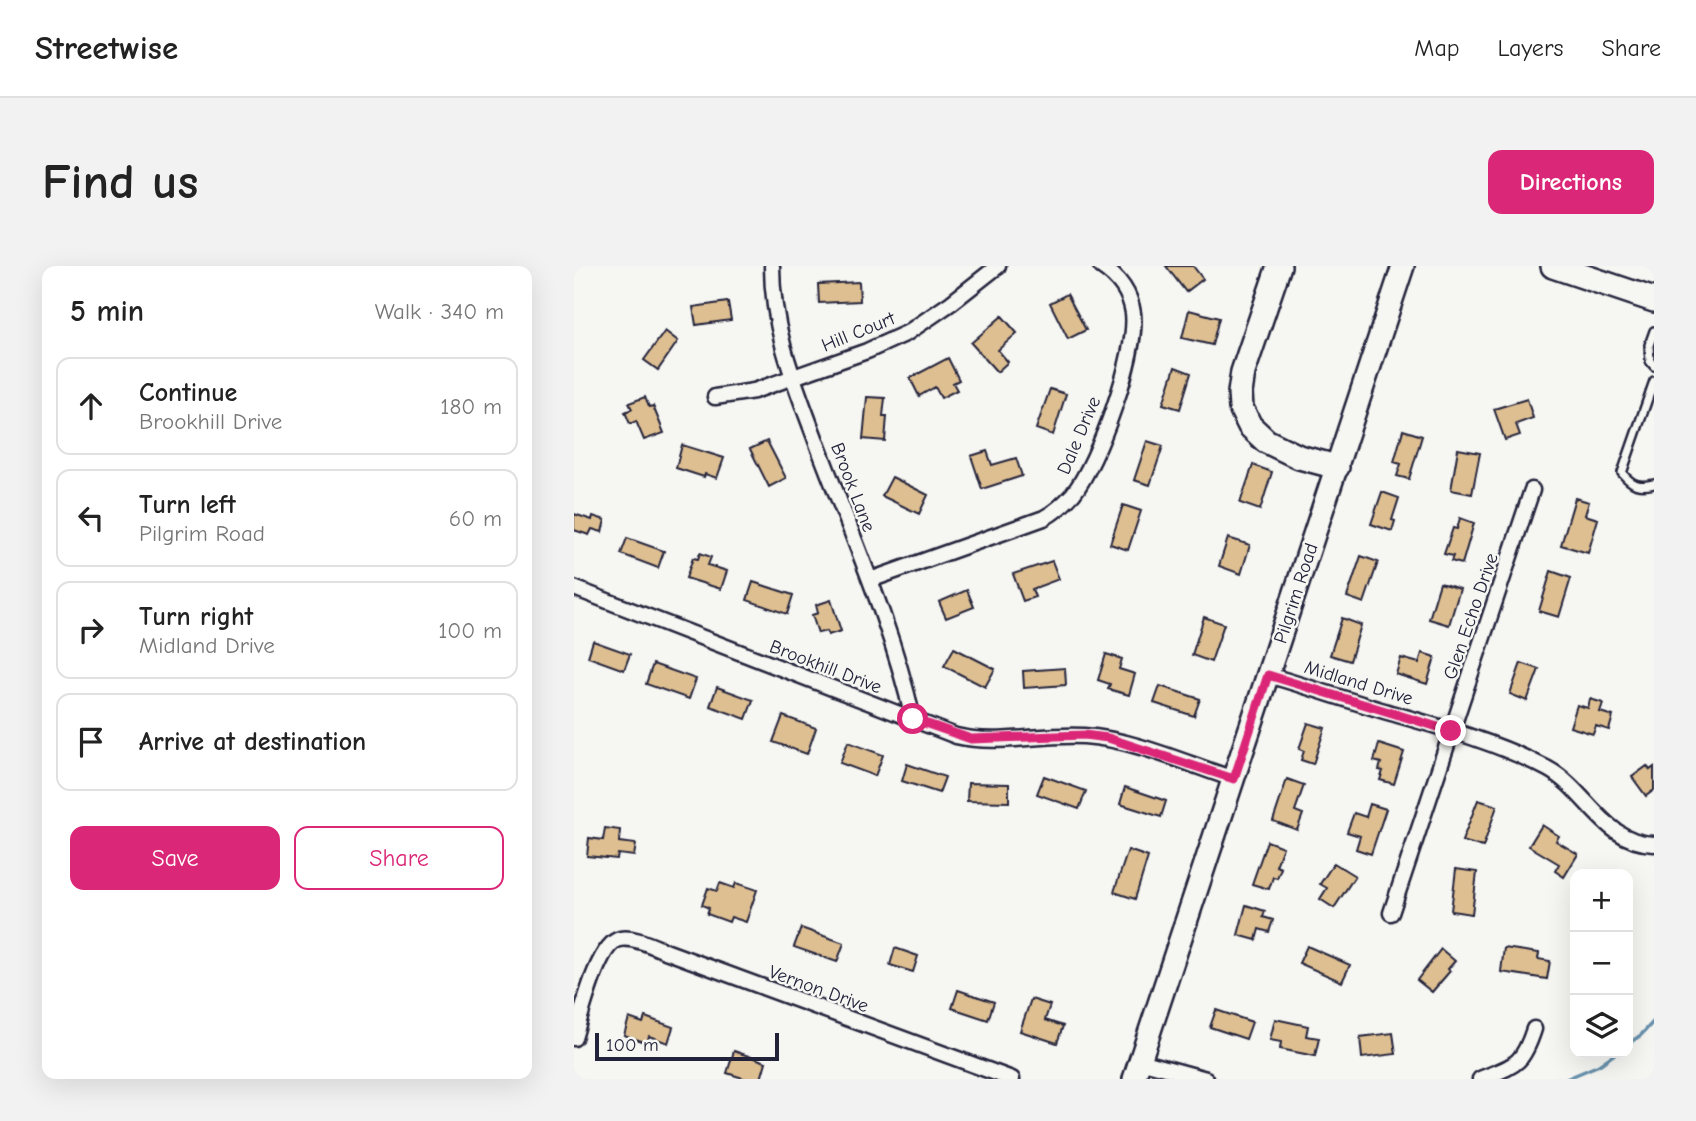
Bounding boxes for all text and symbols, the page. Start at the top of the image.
text: Streetwise [35,29,178,67]
text: Map [1414,34,1460,62]
text: Layers [1498,34,1563,62]
text: Share [1601,34,1661,62]
button: Directions [1488,150,1654,214]
text: Find us [42,154,198,210]
text: 5 min [70,294,144,329]
text: Walk · 340 m [375,298,504,325]
street label: Hill Court [818,307,899,357]
text: Continue [139,378,237,408]
icon: ahead [72,387,110,425]
text: 180 m [440,393,502,420]
street label: Dale Drive [1053,393,1105,478]
text: Brookhill Drive [139,408,282,435]
street label: Brook Lane [826,440,880,535]
text: Turn left [139,490,236,520]
icon: left [72,499,110,537]
text: 60 m [449,505,502,532]
text: Pilgrim Road [139,520,265,547]
street label: Pilgrim Road [1269,540,1323,646]
street label: Glen Echo Drive [1439,550,1503,682]
text: Turn right [139,602,253,632]
icon: right [72,611,110,649]
text: 100 m [438,617,502,644]
text: Midland Drive [139,632,275,659]
street label: Brookhill Drive [766,635,885,698]
street label: Midland Drive [1302,656,1416,710]
route start [897,703,928,734]
route end [1435,715,1466,746]
icon: arrive [72,723,110,761]
text: Arrive at destination [139,727,366,757]
button: Save [70,826,280,890]
button: Share [294,826,504,890]
map controls [1570,869,1633,1058]
button: + [1570,869,1633,932]
button: − [1570,932,1633,995]
street label: Vernon Drive [766,961,871,1017]
button: layers [1570,995,1633,1058]
scale bar [595,1030,779,1062]
text: 100 m [606,1034,659,1056]

